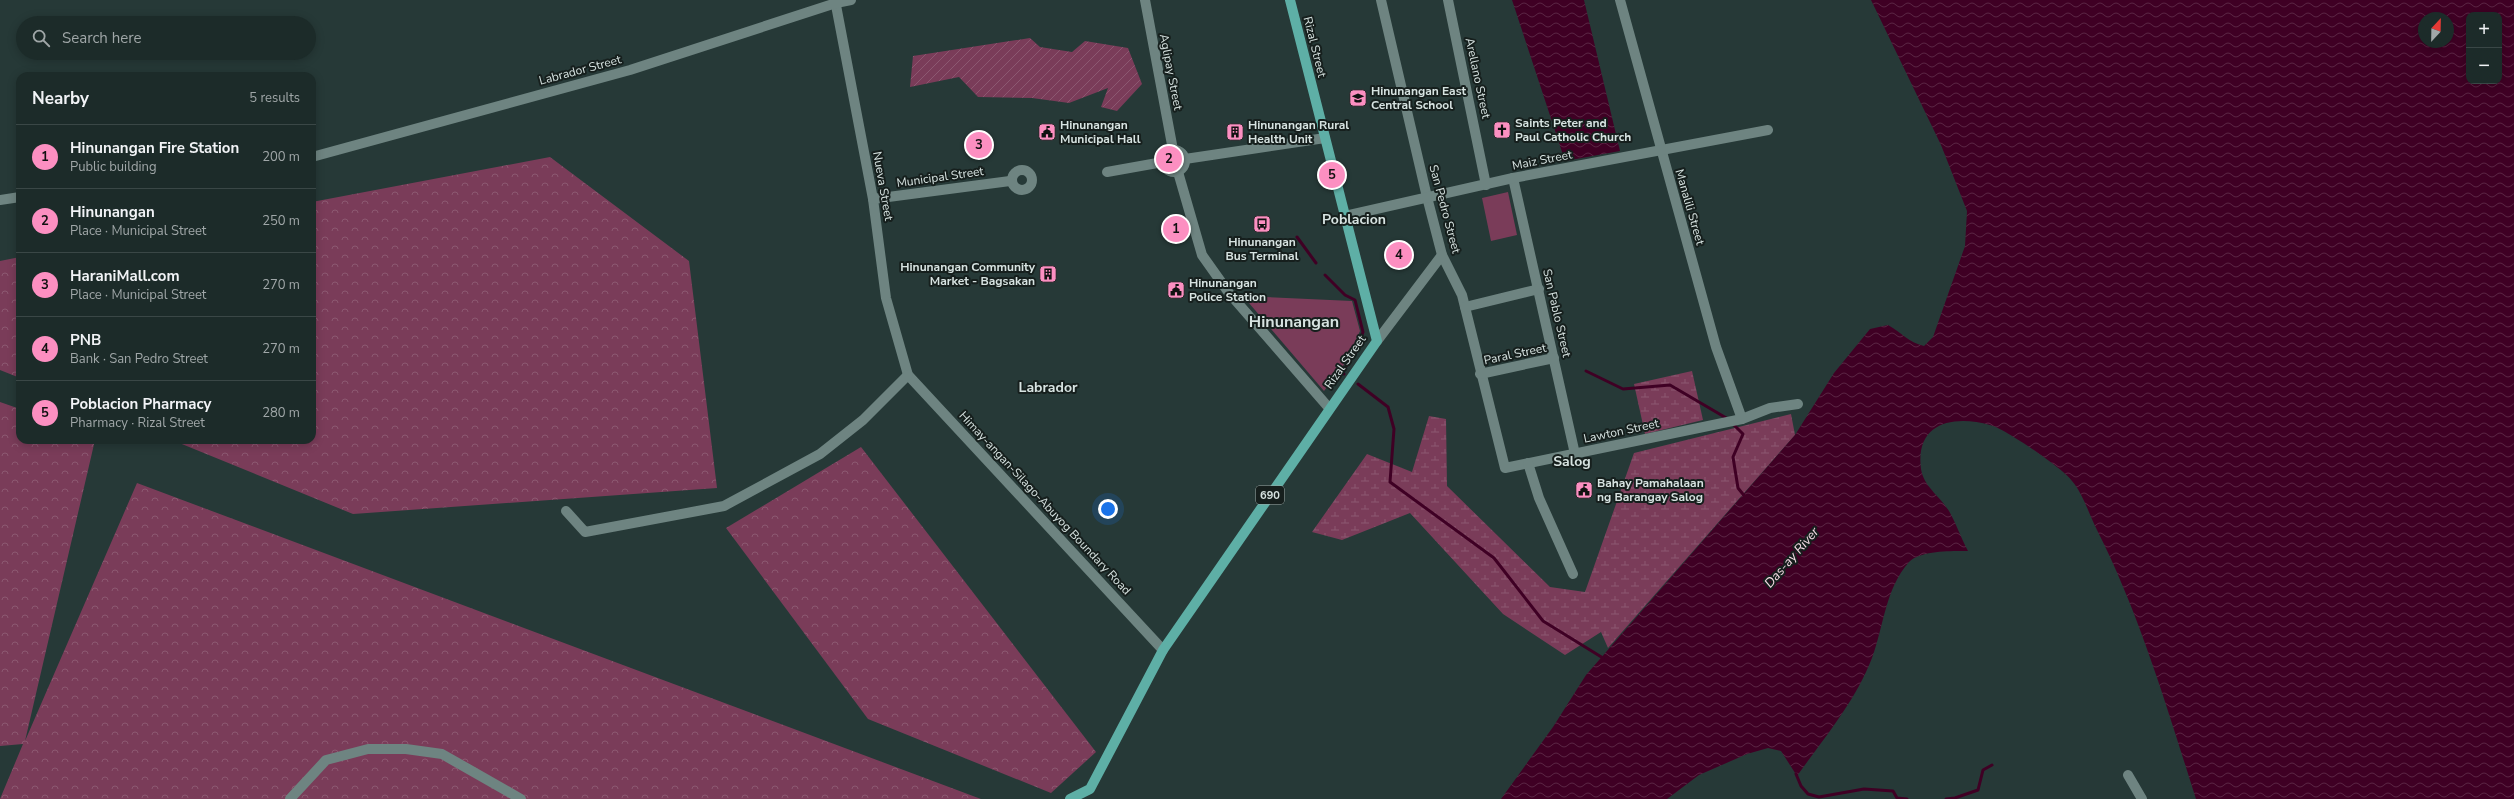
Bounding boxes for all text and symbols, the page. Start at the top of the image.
north arrow [2418,12,2454,48]
map controls [2466,12,2502,84]
button: + [2466,12,2502,48]
street label: Rizal Street [1300,15,1330,80]
search box [16,16,316,60]
icon: search [30,27,52,49]
text: Search here [62,28,142,48]
street label: Aglipay Street [1156,33,1186,112]
street label: Arellano Street [1462,36,1495,121]
button: − [2466,48,2502,84]
street label: Labrador Street [537,51,624,89]
place label: Hinunangan East Central School [1371,83,1466,113]
text: Nearby [32,87,89,110]
school or university icon: Hinunangan East Central School [1348,88,1368,108]
text: 5 results [249,89,300,107]
place label: Saints Peter and Paul Catholic Church [1515,115,1631,145]
place label: Hinunangan Municipal Hall [1060,117,1141,147]
place label: Hinunangan Rural Health Unit [1248,117,1349,147]
church icon: Saints Peter and Paul Catholic Church [1492,120,1512,140]
public building icon: Hinunangan Municipal Hall [1037,122,1057,142]
building icon: Hinunangan Rural Health Unit [1225,122,1245,142]
pin: 3 [966,130,992,160]
text: Hinunangan Fire Station [70,138,239,158]
pin: 2 [1156,144,1182,174]
street label: Maiz Street [1511,146,1574,174]
text: 1 [41,148,49,166]
text: 200 m [262,148,300,166]
street label: Nueva Street [869,150,897,223]
text: Public building [70,158,157,176]
pin: 5 [1319,160,1345,190]
street label: Municipal Street [895,163,985,191]
street label: San Pedro Street [1425,163,1465,256]
street label: Manalili Street [1672,167,1709,248]
text: Hinunangan [70,202,155,222]
district label: Poblacion [1322,210,1386,229]
text: 2 [41,212,49,230]
text: 250 m [262,212,300,230]
pin: 1 [1163,214,1189,244]
bus stop icon: Hinunangan Bus Terminal [1252,214,1272,234]
text: Place · Municipal Street [70,222,206,240]
place label: Hinunangan Bus Terminal [1225,234,1299,264]
pin: 4 [1386,240,1412,270]
place label: Hinunangan Community Market - Bagsakan [900,259,1036,289]
building icon: Hinunangan Community Market - Bagsakan [1038,264,1058,284]
text: HaraniMall.com [70,266,180,286]
street label: San Pablo Street [1539,267,1575,360]
place label: Hinunangan Police Station [1189,275,1266,305]
text: 3 [41,276,49,294]
text: 270 m [262,276,300,294]
public building icon: Hinunangan Police Station [1166,280,1186,300]
text: Place · Municipal Street [70,286,206,304]
district label: Hinunangan [1249,311,1339,333]
text: PNB [70,330,101,350]
street label: Rizal Street [1321,331,1370,392]
street label: Paral Street [1482,339,1549,368]
text: 4 [41,340,49,358]
text: 270 m [262,340,300,358]
text: Bank · San Pedro Street [70,350,208,368]
district label: Labrador [1019,378,1078,397]
text: Poblacion Pharmacy [70,394,212,414]
text: 5 [41,404,49,422]
text: 280 m [262,404,300,422]
street label: Himay-angan-Silago-Abuyog Boundary Road [955,408,1135,598]
text: Pharmacy · Rizal Street [70,414,205,432]
street label: Lawton Street [1582,415,1661,447]
district label: Salog [1553,452,1591,471]
place label: Bahay Pamahalaan ng Barangay Salog [1597,475,1704,505]
public building icon: Bahay Pamahalaan ng Barangay Salog [1574,480,1594,500]
road number: 690 [1256,486,1284,504]
your location [1098,499,1118,519]
water label: Das-ay River [1760,523,1823,592]

